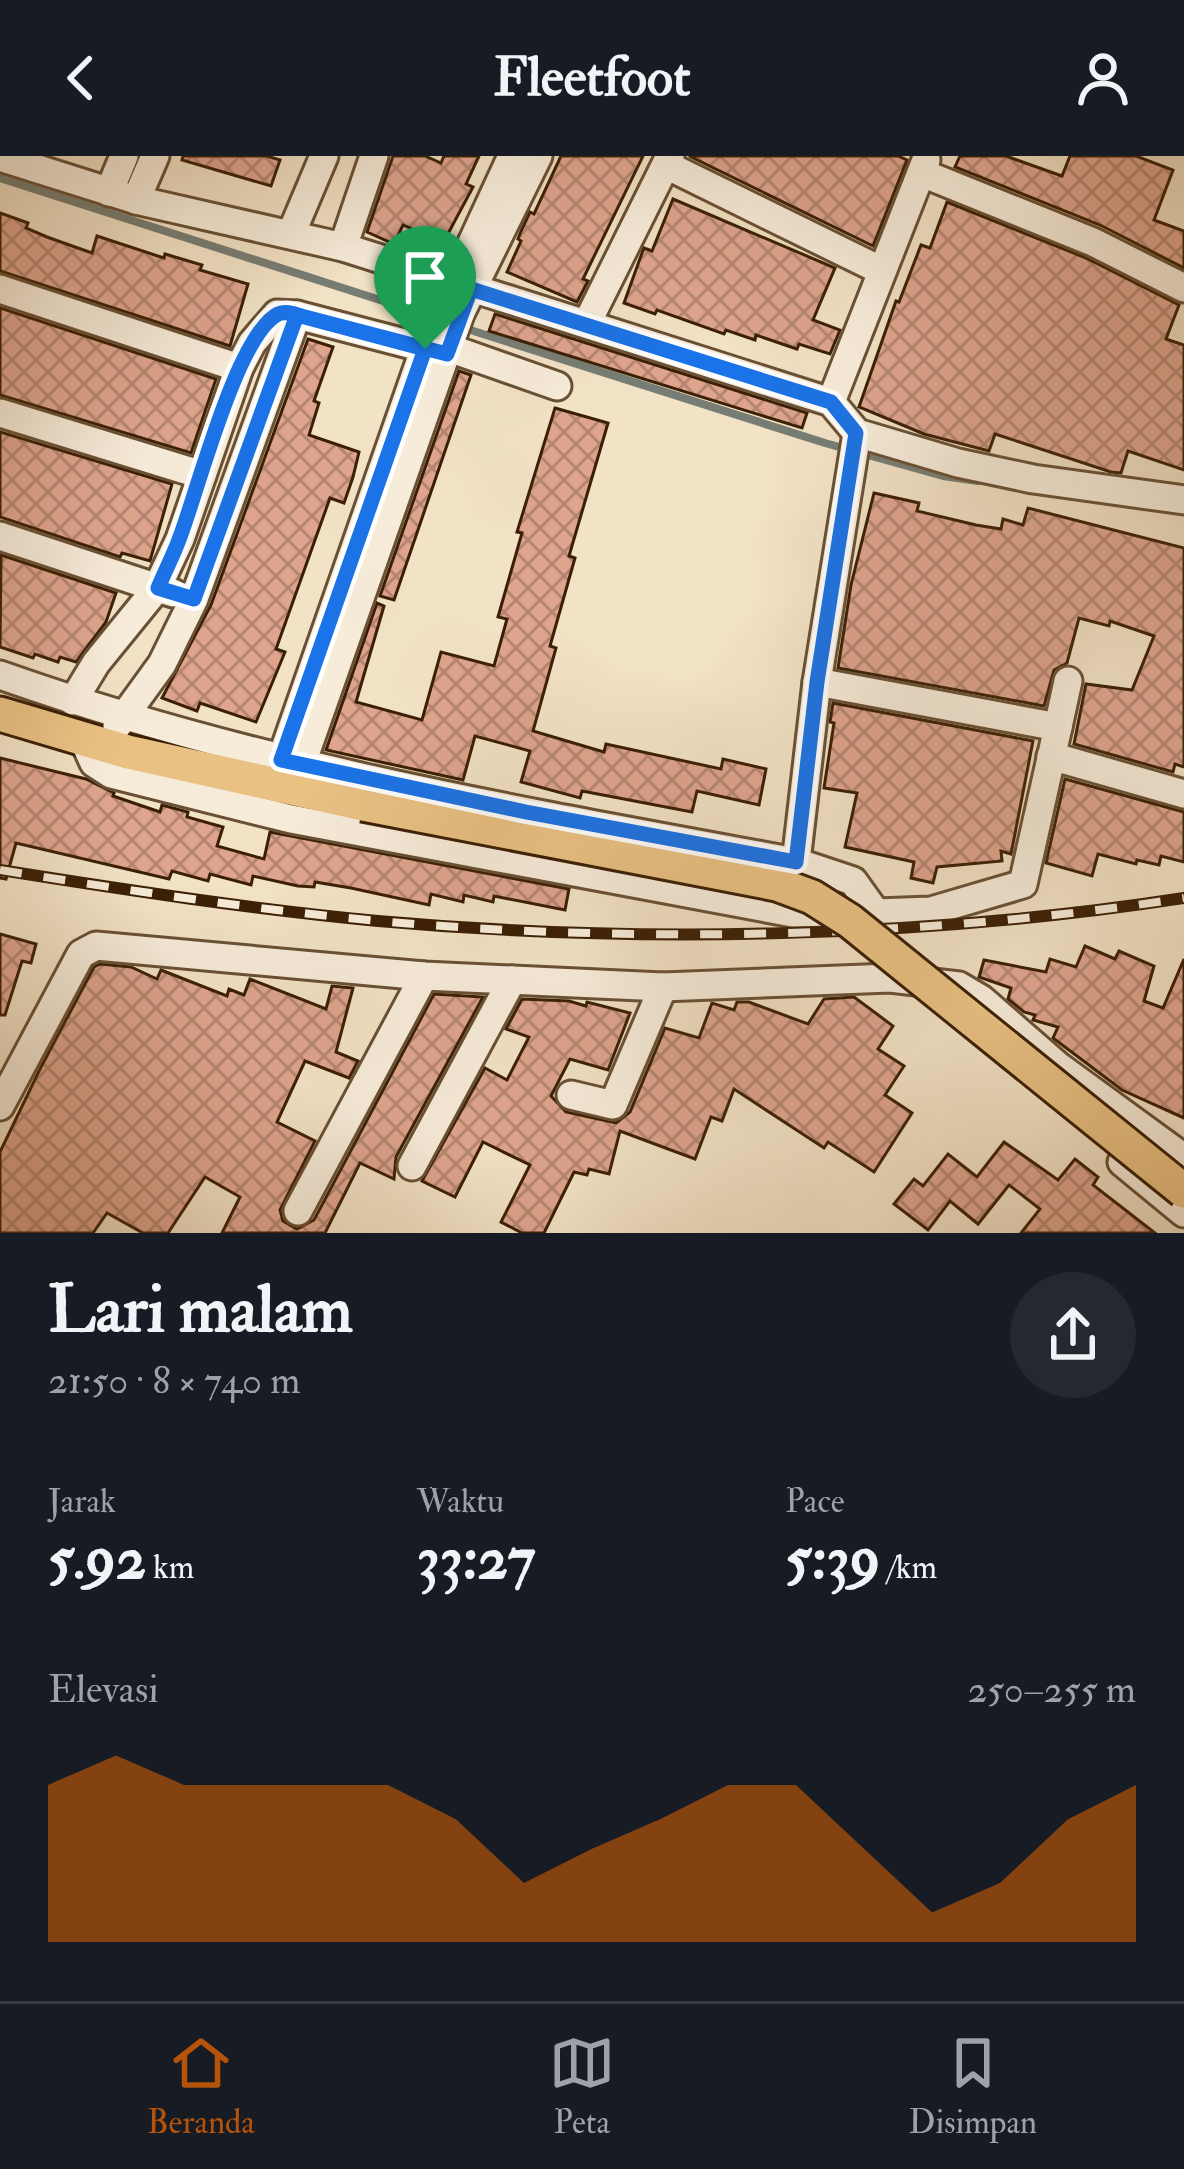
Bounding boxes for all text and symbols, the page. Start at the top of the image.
text: Fleetfoot [494,44,690,112]
icon: back [48,45,114,111]
icon: person [1070,45,1136,111]
pin [374,226,476,349]
icon: arrive [392,244,458,310]
text: Lari malam [48,1269,353,1352]
button: share [1010,1272,1136,1398]
text: 21:50 · 8 × 740 m [48,1356,300,1405]
text: Jarak [48,1481,116,1522]
text: Waktu [417,1481,504,1522]
text: Pace [785,1481,845,1522]
text: 5.92 [48,1522,146,1597]
text: 33:27 [417,1522,535,1597]
text: 5:39 [785,1522,880,1597]
text: km [146,1547,194,1588]
text: /km [880,1547,937,1588]
text: Elevasi [48,1665,159,1714]
text: 250–255 m [967,1665,1136,1714]
tab: Beranda [147,2030,255,2143]
tab: Peta [549,2030,615,2143]
tab: Disimpan [909,2030,1037,2143]

